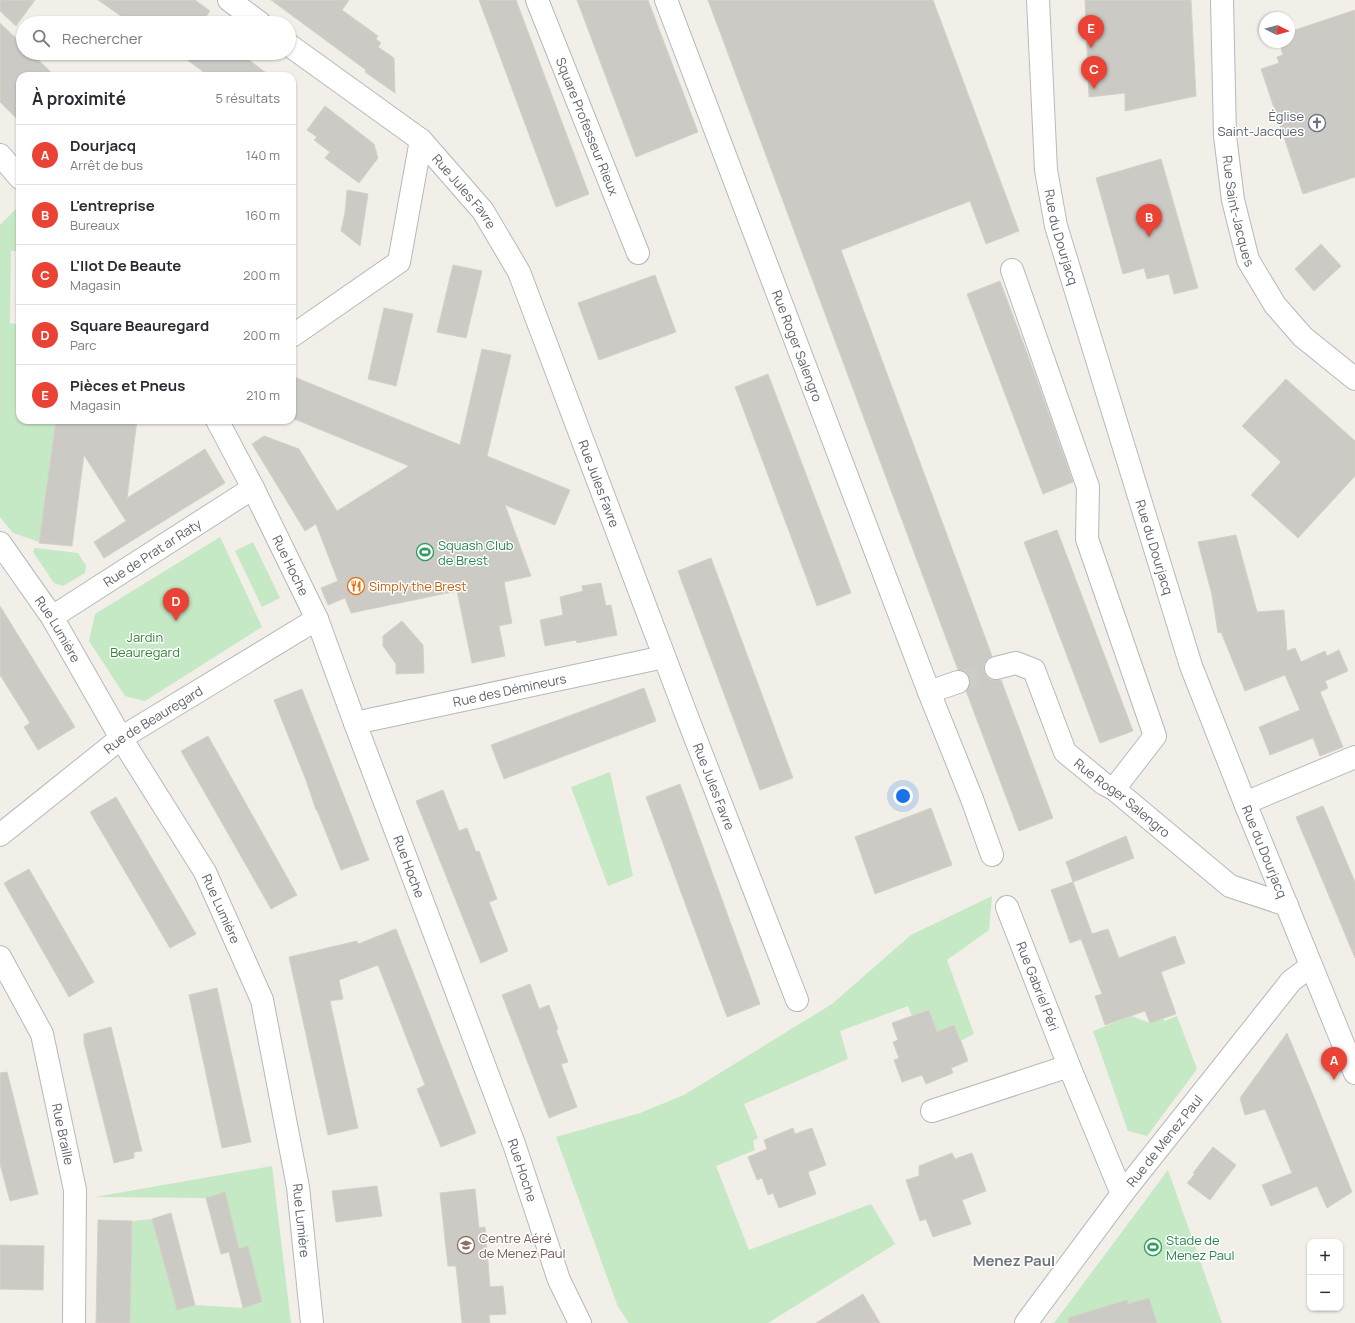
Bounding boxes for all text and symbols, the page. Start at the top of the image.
north arrow [1259,12,1295,48]
pin: E [1078,15,1104,48]
search box [16,16,296,60]
icon: search [30,27,52,49]
text: Rechercher [62,28,143,49]
street label: Square Professeur Rieux [552,55,623,198]
pin: C [1081,56,1107,89]
text: À proximité [32,87,126,110]
text: 5 résultats [216,89,280,107]
place label: Église Saint-Jacques [1217,107,1304,140]
church icon: Église Saint-Jacques [1307,113,1327,133]
text: Dourjacq [70,135,136,156]
text: A [41,146,49,164]
text: 140 m [246,146,280,164]
street label: Rue Jules Favre [428,150,501,232]
street label: Rue Saint-Jacques [1218,154,1259,270]
text: Arrêt de bus [70,156,143,174]
street label: Rue du Dourjacq [1041,188,1083,287]
text: L'entreprise [70,195,155,216]
pin: B [1136,204,1162,237]
text: B [41,206,49,224]
text: 160 m [245,206,280,224]
text: Bureaux [70,216,120,234]
text: L'Ilot De Beaute [70,255,181,276]
text: C [40,266,50,284]
text: 200 m [243,266,280,284]
text: Magasin [70,276,121,294]
street label: Rue Roger Salengro [768,287,827,405]
text: Square Beauregard [70,315,209,336]
text: D [40,326,50,344]
text: 200 m [243,326,280,344]
text: Parc [70,336,97,354]
text: Pièces et Pneus [70,375,185,396]
text: E [41,386,49,404]
text: 210 m [246,386,280,404]
text: Magasin [70,396,121,414]
street label: Rue Jules Favre [574,437,624,530]
street label: Rue du Dourjacq [1131,497,1178,597]
street label: Rue de Prat ar Raty [100,514,205,591]
street label: Rue Hoche [268,532,313,599]
place label: Squash Club de Brest [438,536,514,569]
sports icon: Squash Club de Brest [415,542,435,562]
restaurant icon: Simply the Brest [346,576,366,596]
place label: Simply the Brest [369,577,467,595]
pin: D [163,588,189,621]
street label: Rue Lumière [31,592,85,666]
park label: Jardin Beauregard [110,628,180,661]
street label: Rue des Démineurs [451,669,568,711]
street label: Rue de Beauregard [100,682,206,758]
street label: Rue Jules Favre [689,740,739,833]
street label: Rue Roger Salengro [1070,754,1174,842]
your location [893,786,913,806]
street label: Rue du Dourjacq [1238,803,1292,901]
street label: Rue Hoche [389,833,429,901]
street label: Rue Lumière [198,871,245,947]
street label: Rue Gabriel Péri [1012,939,1063,1033]
pin: A [1321,1047,1347,1080]
street label: Rue de Menez Paul [1122,1091,1207,1190]
street label: Rue Braille [48,1102,79,1167]
street label: Rue Hoche [504,1136,542,1204]
street label: Rue Lumière [289,1182,314,1259]
place label: Centre Aéré de Menez Paul [479,1229,566,1262]
place label: Stade de Menez Paul [1166,1231,1235,1264]
school or university icon: Centre Aéré de Menez Paul [456,1235,476,1255]
sports icon: Stade de Menez Paul [1143,1237,1163,1257]
map controls [1307,1239,1343,1311]
button: + [1307,1239,1343,1275]
district label: Menez Paul [973,1250,1055,1271]
button: − [1307,1275,1343,1311]

